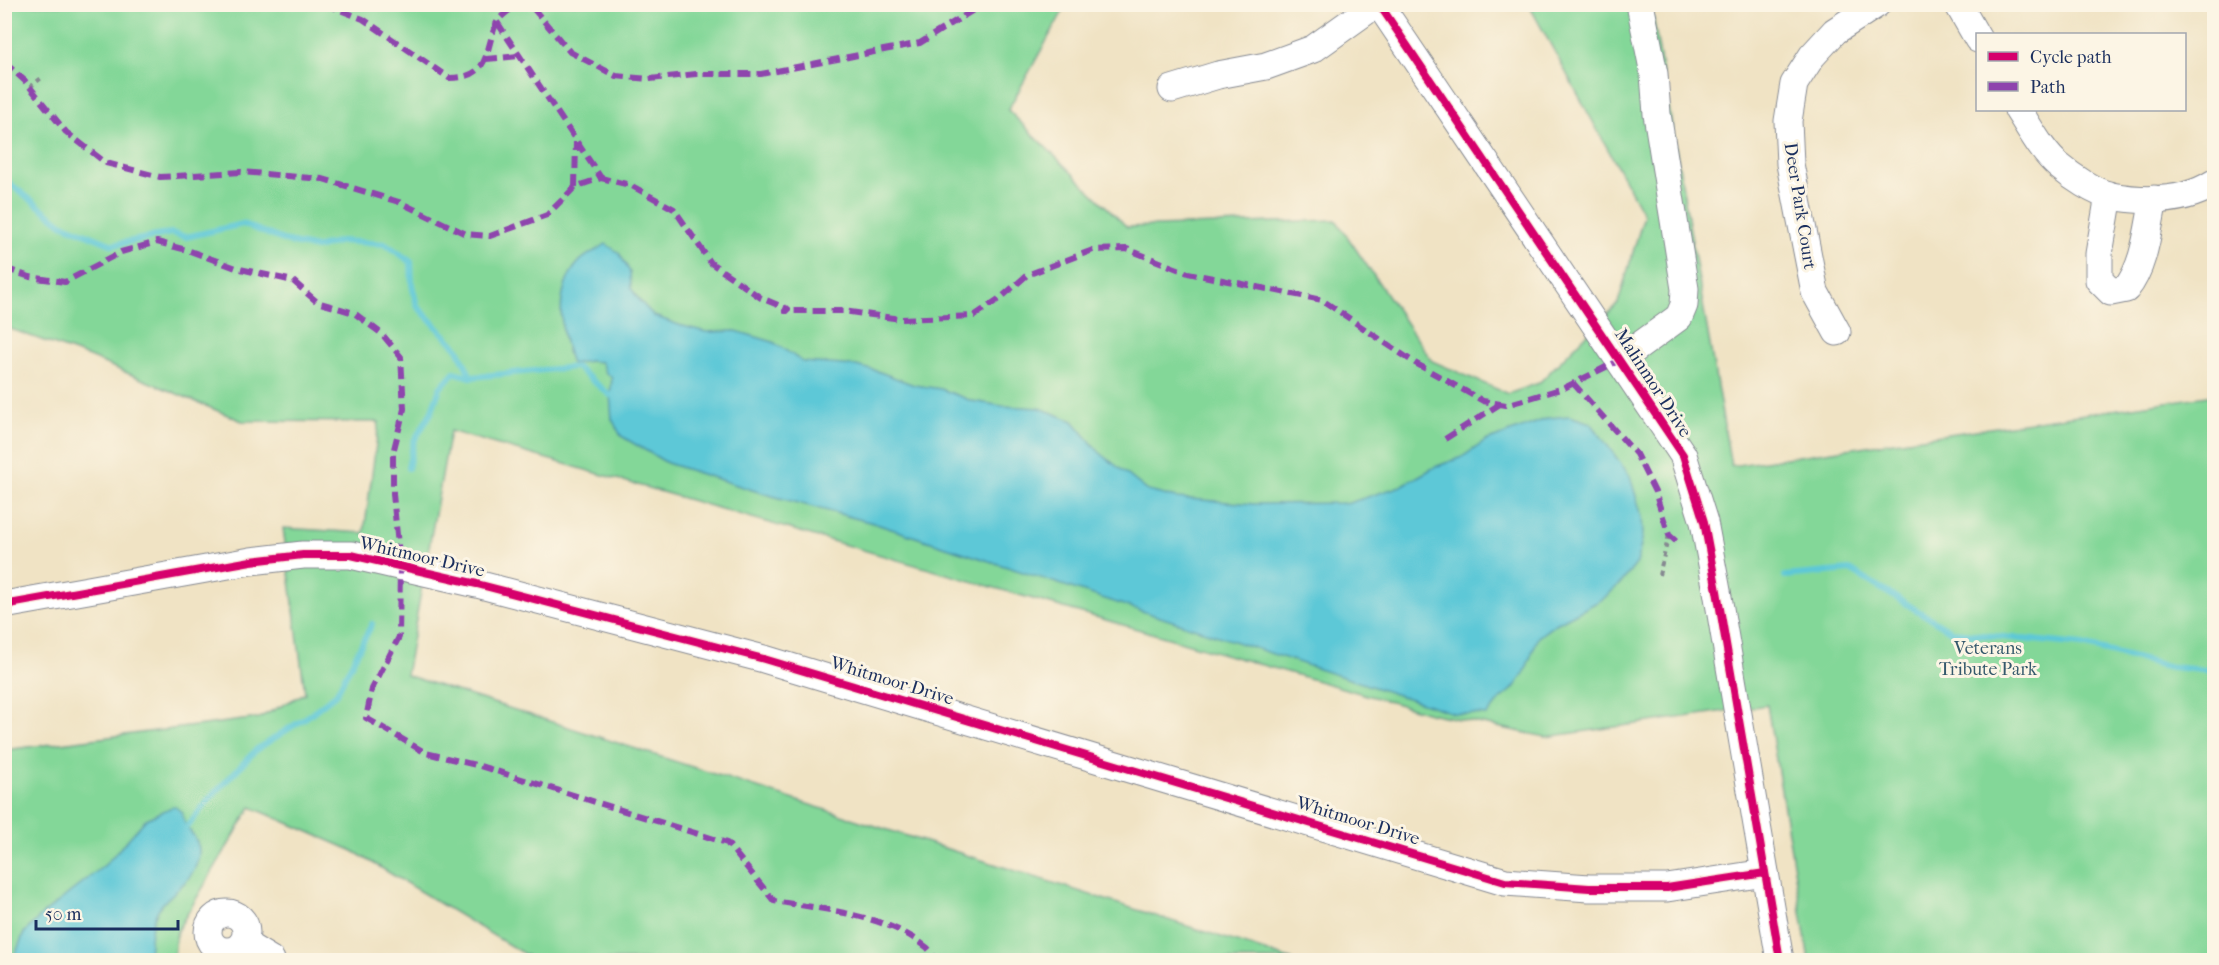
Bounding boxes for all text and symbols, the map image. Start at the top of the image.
legend [1976,33,2186,111]
text: Cycle path [2030,47,2111,68]
text: Path [2030,77,2066,98]
street label: Deer Park Court [1780,141,1820,271]
street label: Malinmor Drive [1610,325,1696,441]
street label: Whitmoor Drive [356,532,487,582]
park label: Veterans Tribute Park [1939,638,2038,680]
street label: Whitmoor Drive [827,652,956,710]
street label: Whitmoor Drive [1293,792,1422,850]
scale bar [36,893,178,931]
text: 50 m [45,904,82,925]

